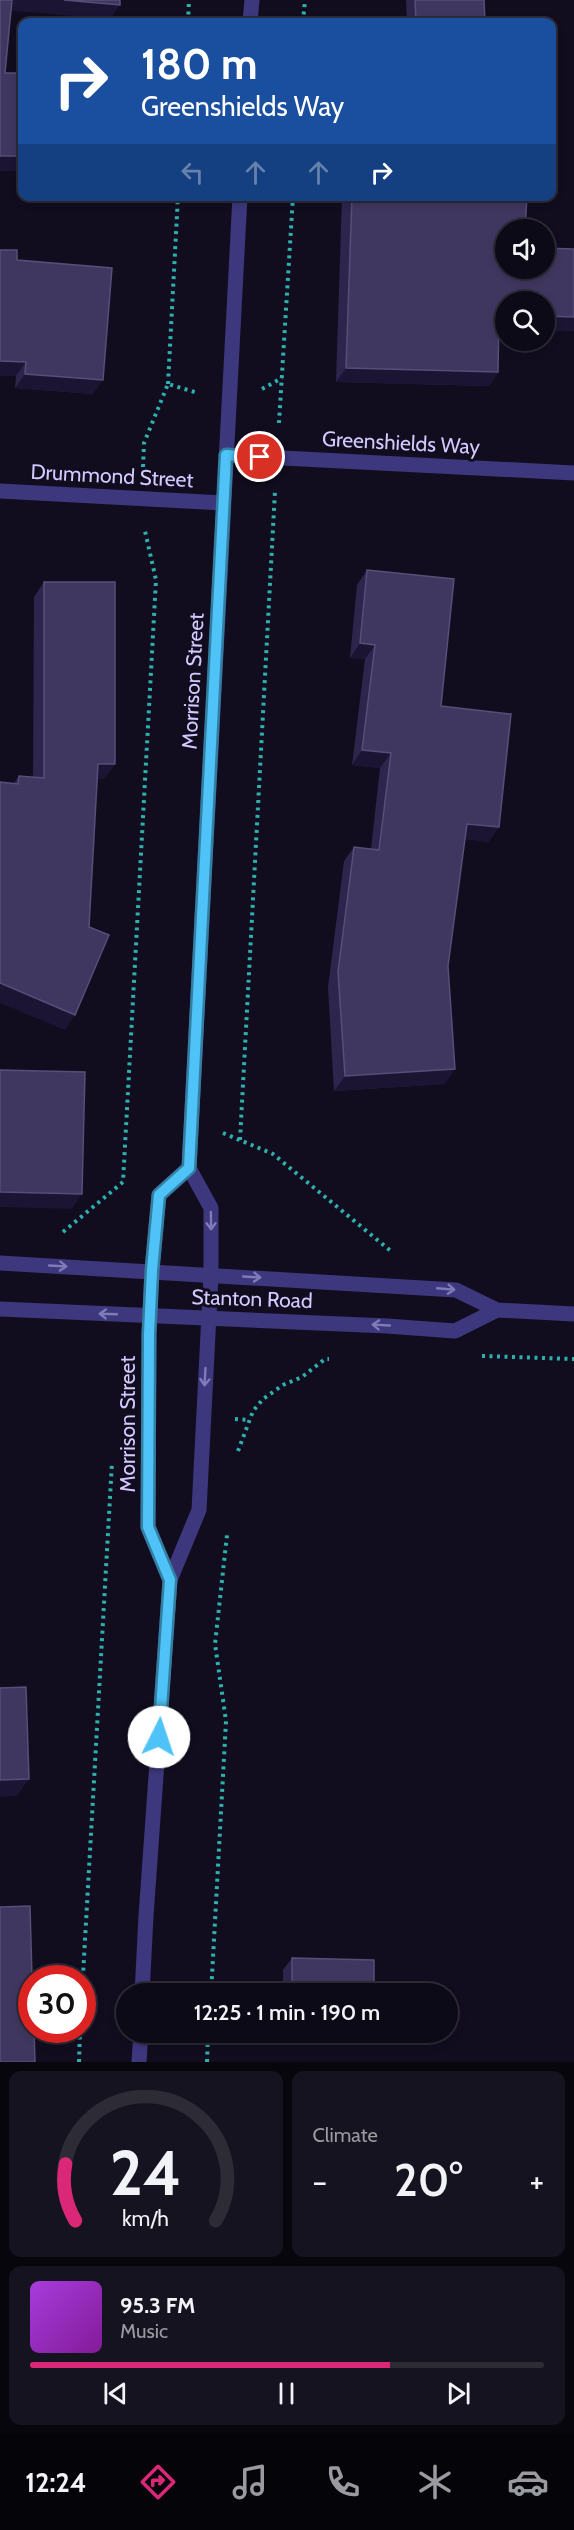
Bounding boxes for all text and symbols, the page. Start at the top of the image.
text: 180 m [141,38,257,90]
icon: right [42,42,120,120]
text: Greenshields Way [141,90,344,123]
icon: left [176,156,209,189]
icon: ahead [239,156,272,189]
icon: ahead [302,156,335,189]
icon: right [365,156,398,189]
map controls [495,219,555,351]
button: sound [495,219,555,279]
button: search [495,291,555,351]
street label: Greenshields Way [321,426,481,459]
pin [234,431,285,482]
icon: arrive [243,440,276,473]
street label: Drummond Street [30,459,194,492]
street label: Morrison Street [176,612,209,750]
one-way arrow [205,1210,217,1230]
one-way arrow [48,1260,68,1271]
one-way arrow [241,1272,261,1283]
street label: Stanton Road [191,1284,313,1313]
one-way arrow [436,1284,456,1295]
one-way arrow [98,1308,118,1320]
one-way arrow [371,1320,391,1331]
street label: Morrison Street [115,1356,140,1492]
one-way arrow [200,1366,211,1386]
position arrow [127,1705,191,1769]
speed limit sign: 30 [18,1965,96,2043]
text: 12:25 · 1 min · 190 m [194,1999,380,2026]
text: Climate [313,2123,378,2147]
text: 24 [110,2135,182,2211]
text: 20° [394,2153,462,2207]
text: − [313,2161,327,2201]
text: + [529,2161,544,2201]
text: km/h [122,2205,169,2231]
text: 95.3 FM [120,2292,195,2319]
text: Music [120,2319,168,2343]
icon: previous [99,2377,132,2410]
icon: pause [270,2377,303,2410]
icon: next [442,2377,475,2410]
icon: directions [137,2461,179,2503]
icon: music [229,2461,271,2503]
icon: phone [322,2461,364,2503]
icon: climate [414,2461,456,2503]
icon: car [507,2461,549,2503]
text: 12:24 [25,2466,87,2499]

